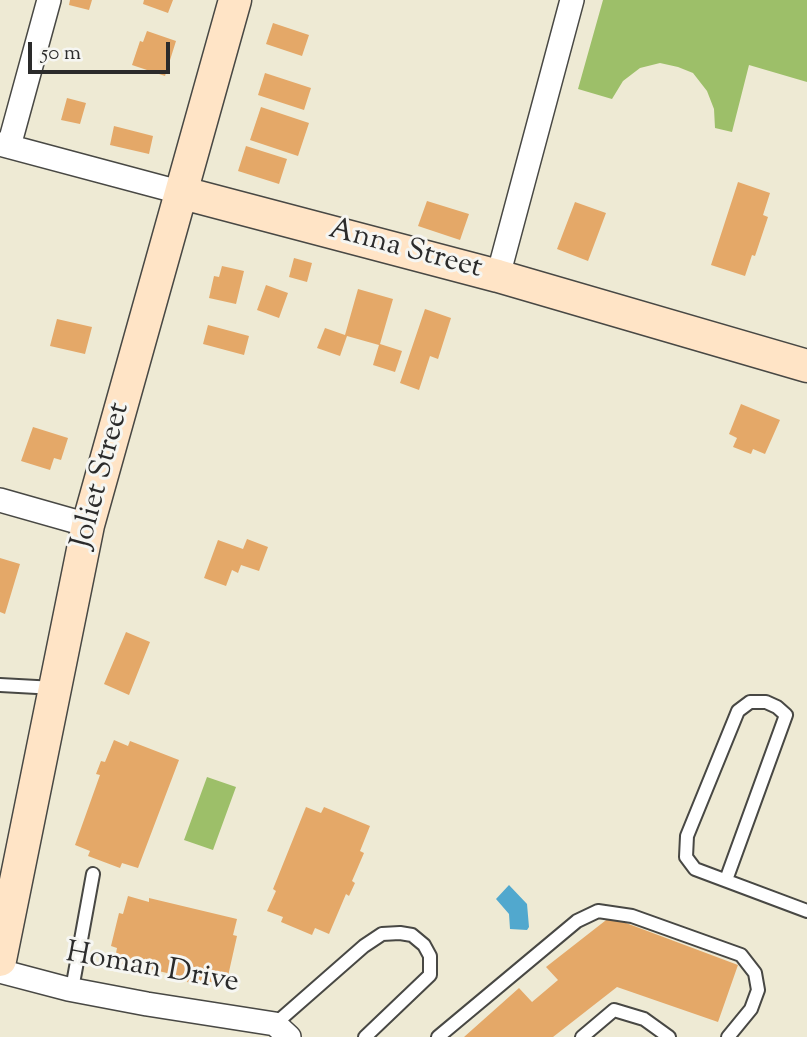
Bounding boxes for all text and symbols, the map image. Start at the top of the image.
scale bar [32,28,173,72]
text: 50 m [41,39,81,69]
street label: Anna Street [324,213,486,289]
street label: Joliet Street [66,399,140,553]
street label: Homan Drive [63,937,241,1003]

